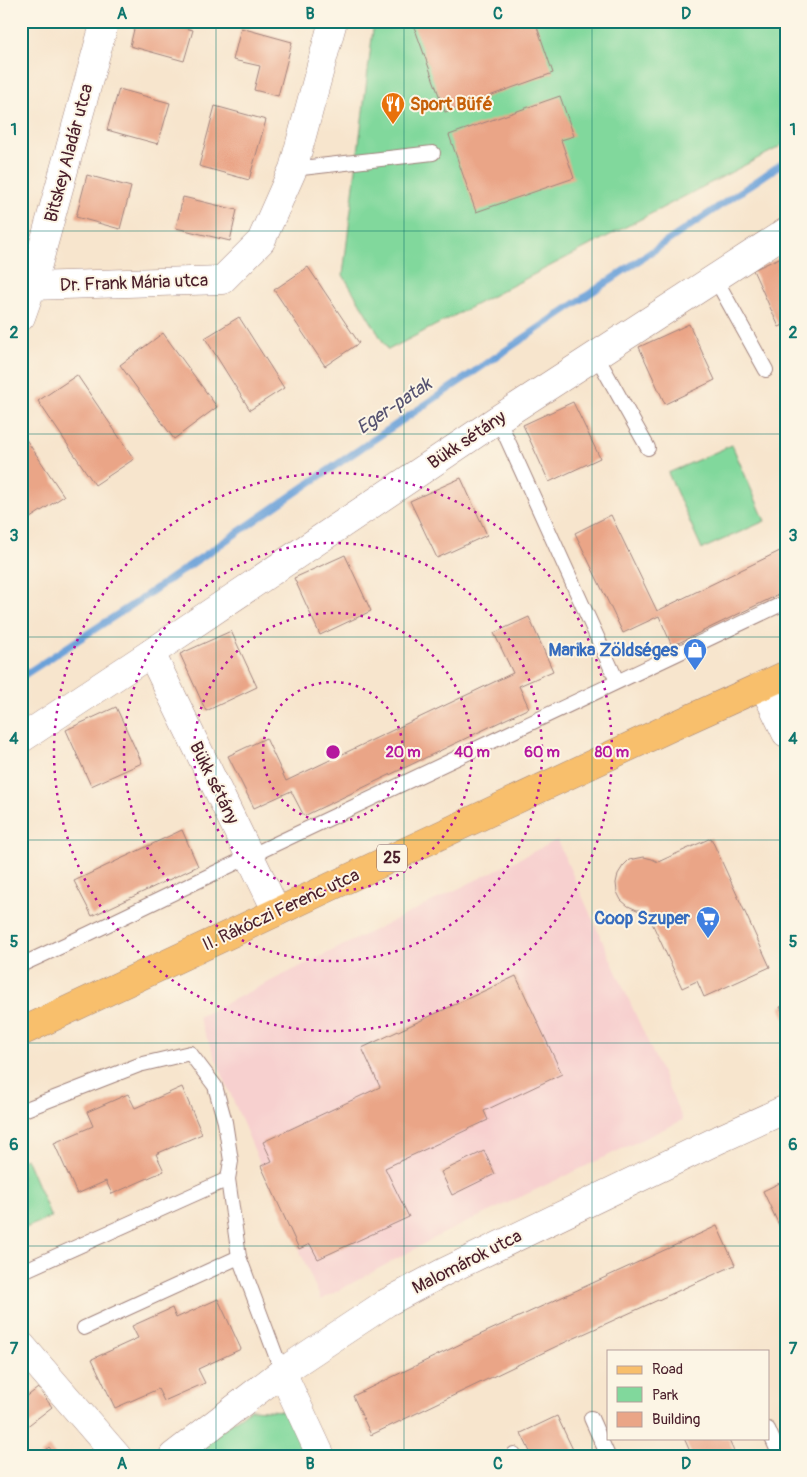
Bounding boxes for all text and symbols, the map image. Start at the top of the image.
text: A [117,4,128,24]
text: B [305,4,315,24]
text: C [493,4,503,24]
text: D [681,4,691,24]
street label: Bitskey Aladár utca [39,81,99,225]
restaurant icon: Sport Büfé [380,91,406,125]
place label: Sport Büfé [410,93,493,116]
text: 1 [11,120,17,140]
text: 1 [790,120,796,140]
street label: Dr. Frank Mária utca [60,269,208,297]
text: 2 [10,323,19,343]
text: 2 [789,323,798,343]
water label: Eger-patak [352,371,438,440]
street label: Bükk sétány [424,405,511,474]
text: 3 [10,526,19,546]
text: 3 [789,526,798,546]
shop icon: Marika Zöldséges [682,637,708,671]
place label: Marika Zöldséges [548,639,679,662]
text: 4 [9,729,19,749]
text: 4 [788,729,798,749]
street label: Bükk sétány [184,738,244,828]
centre of rings [324,743,342,761]
text: 20 m [385,743,421,762]
text: 40 m [454,743,490,762]
text: 60 m [524,743,560,762]
text: 80 m [595,743,629,762]
road number: 25 [377,844,407,871]
street label: II. Rákóczi Ferenc utca [199,864,363,956]
supermarket icon: Coop Szuper [695,905,721,939]
place label: Coop Szuper [594,907,691,930]
text: 5 [10,932,19,952]
text: 5 [789,932,798,952]
text: 6 [9,1135,19,1155]
text: 6 [788,1135,798,1155]
street label: Malomárok utca [408,1224,526,1300]
text: 7 [10,1339,19,1359]
text: 7 [789,1339,798,1359]
legend [607,1350,770,1440]
text: Road [652,1360,683,1379]
text: Park [652,1386,679,1405]
text: Building [652,1410,700,1429]
text: A [117,1454,128,1474]
text: B [305,1454,315,1474]
text: C [493,1454,503,1474]
text: D [681,1454,691,1474]

